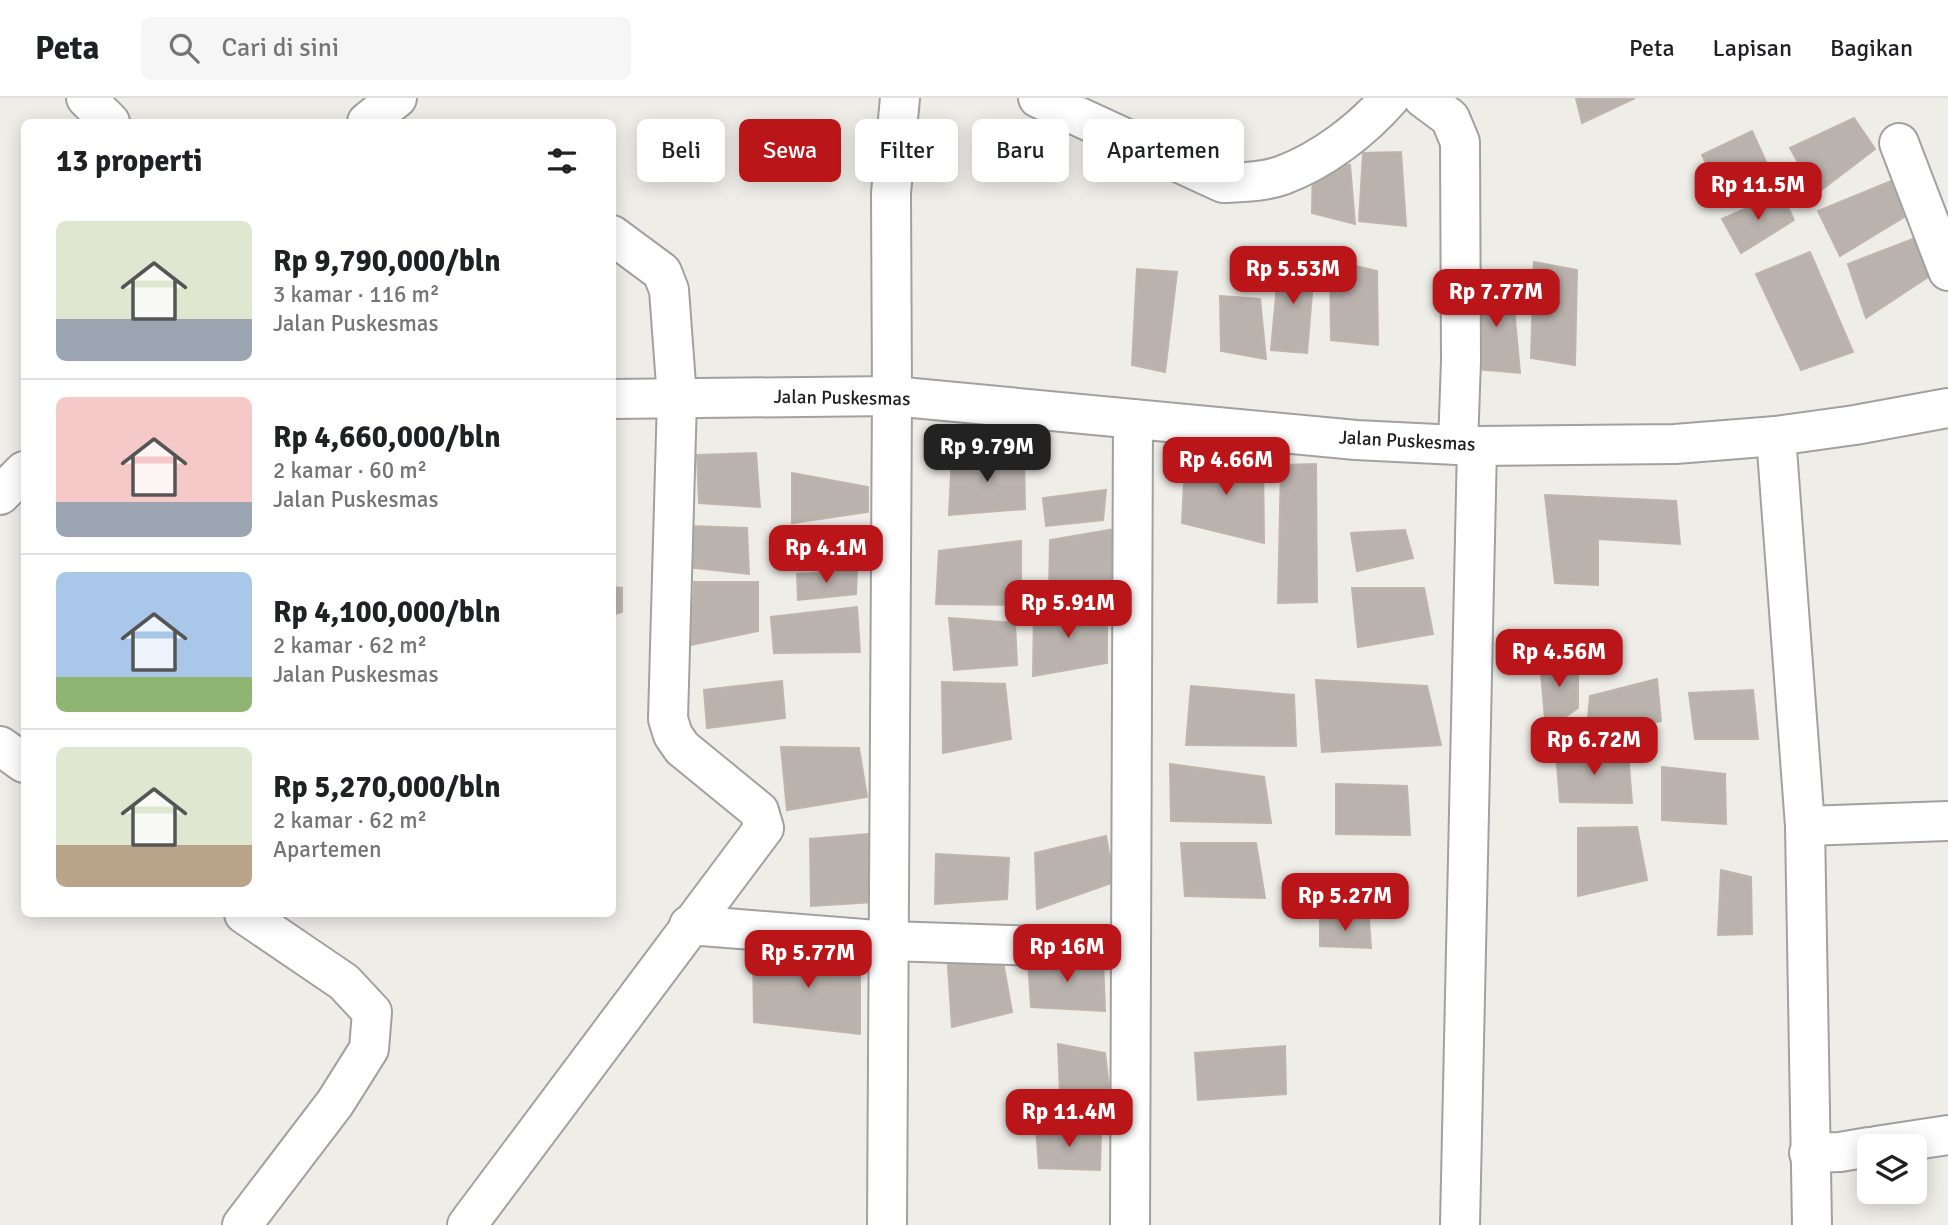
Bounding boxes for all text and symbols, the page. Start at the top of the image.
search box [141,17,631,80]
text: Peta [35,28,99,69]
icon: search [165,29,203,67]
text: Cari di sini [221,32,339,64]
text: Peta [1629,33,1675,63]
text: Lapisan [1713,33,1792,63]
text: Bagikan [1830,33,1913,63]
chip: Beli [637,119,725,182]
chip: Sewa [739,119,841,182]
chip: Filter [855,119,958,182]
chip: Baru [972,119,1069,182]
chip: Apartemen [1083,119,1244,182]
icon: filters [543,142,581,180]
text: 13 properti [56,143,203,180]
pin: Rp 11.5M [1686,162,1830,222]
text: Rp 11.5M [1711,170,1805,199]
text: Rp 9,790,000/bln [273,243,501,280]
pin: Rp 5.53M [1221,246,1365,306]
icon: home [112,249,196,333]
text: Rp 5.53M [1246,254,1340,283]
pin: Rp 7.77M [1424,270,1568,329]
text: Rp 7.77M [1449,277,1543,306]
text: 3 kamar · 116 m² [273,280,440,309]
text: Jalan Puskesmas [273,309,439,338]
street label: Jalan Puskesmas [773,385,911,411]
text: Rp 4,660,000/bln [273,419,501,456]
pin: Rp 9.79M [915,424,1059,484]
icon: home [112,425,196,509]
street label: Jalan Puskesmas [1338,425,1476,457]
text: Rp 9.79M [940,432,1034,461]
pin: Rp 4.66M [1154,438,1298,497]
text: Rp 4.66M [1179,445,1273,474]
text: 2 kamar · 60 m² [273,456,427,485]
text: Jalan Puskesmas [273,485,439,514]
pin: Rp 4.1M [761,526,891,585]
text: Rp 4.1M [785,533,867,562]
pin: Rp 5.91M [996,580,1140,640]
text: Rp 5.91M [1021,588,1115,617]
text: Rp 4,100,000/bln [273,594,501,631]
icon: home [112,600,196,684]
pin: Rp 4.56M [1487,630,1631,689]
text: 2 kamar · 62 m² [273,631,427,660]
text: Rp 4.56M [1512,637,1606,666]
text: Jalan Puskesmas [273,660,439,689]
pin: Rp 6.72M [1522,718,1666,777]
text: Rp 6.72M [1547,725,1641,754]
text: Rp 5,270,000/bln [273,769,501,806]
icon: home [112,775,196,859]
text: 2 kamar · 62 m² [273,806,427,835]
text: Apartemen [273,835,382,864]
pin: Rp 5.27M [1273,874,1417,933]
text: Rp 5.27M [1298,881,1392,910]
pin: Rp 16M [1010,924,1124,984]
pin: Rp 5.77M [736,930,880,990]
text: Rp 16M [1029,932,1105,961]
text: Rp 5.77M [761,938,855,967]
pin: Rp 11.4M [997,1090,1141,1149]
text: Rp 11.4M [1022,1097,1116,1126]
map controls [1857,1134,1927,1204]
button: layers [1857,1134,1927,1204]

